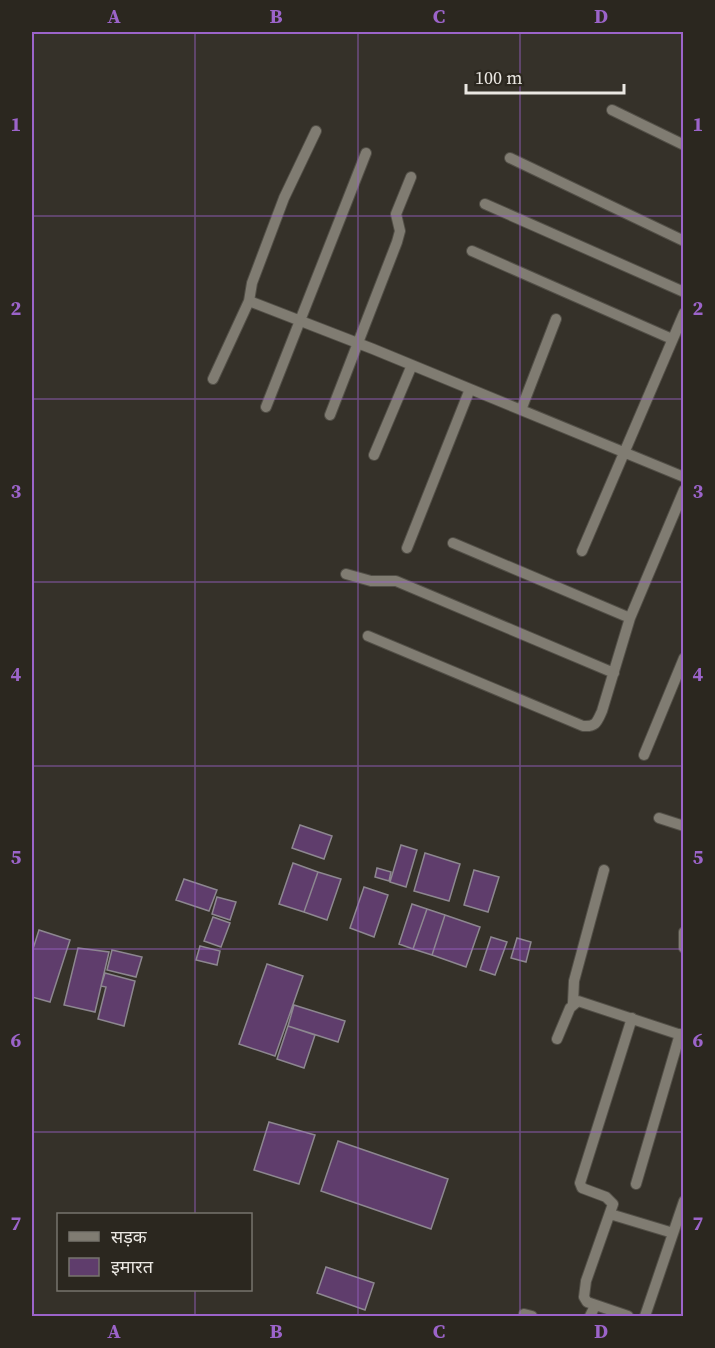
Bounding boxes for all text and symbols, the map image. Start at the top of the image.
text: A [107,2,121,30]
text: B [269,2,283,30]
text: C [433,2,445,30]
text: D [594,2,608,30]
scale bar [466,57,624,95]
text: 100 m [475,65,522,90]
text: 1 [11,110,21,138]
text: 1 [693,110,703,138]
text: 2 [11,294,22,322]
text: 2 [693,294,704,322]
text: 3 [11,477,22,505]
text: 3 [693,477,704,505]
text: 4 [11,660,22,688]
text: 4 [693,660,704,688]
text: 5 [11,843,22,871]
text: 5 [693,843,704,871]
text: 6 [11,1026,22,1054]
text: 6 [693,1026,704,1054]
text: 7 [11,1209,22,1237]
text: 7 [693,1209,704,1237]
legend [57,1213,252,1291]
text: सड़क [111,1224,148,1249]
text: इमारत [111,1254,154,1279]
text: A [107,1317,121,1345]
text: B [269,1317,283,1345]
text: C [433,1317,445,1345]
text: D [594,1317,608,1345]

